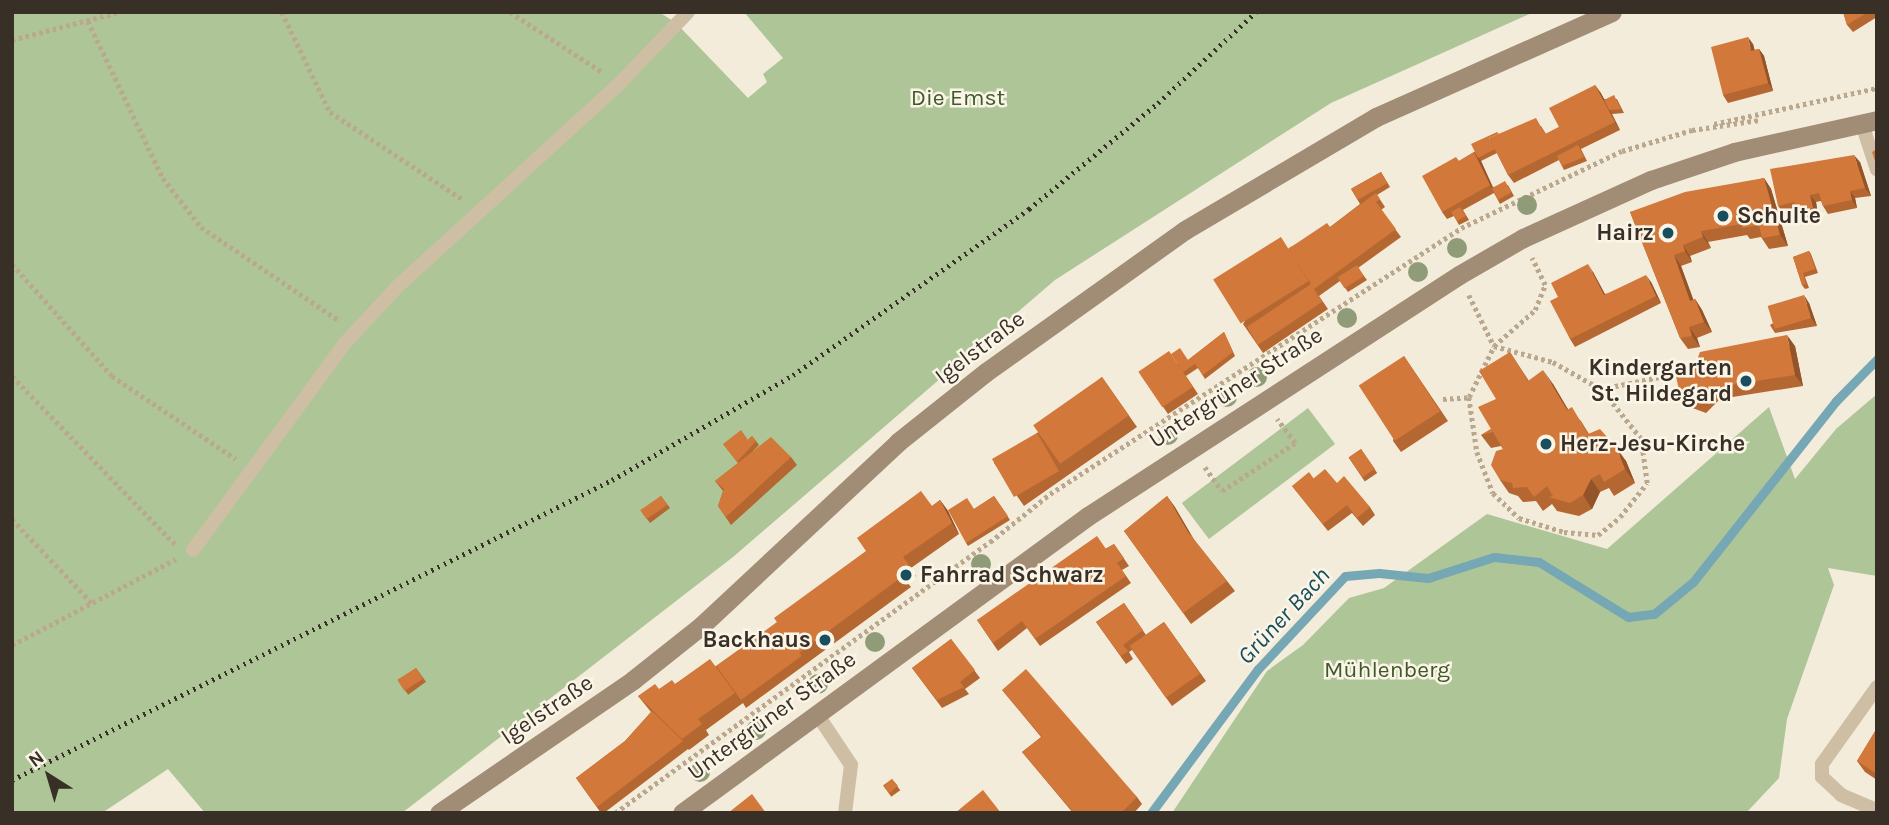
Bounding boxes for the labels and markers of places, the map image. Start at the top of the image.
place label: Schulte [1737,202,1821,230]
marker: Schulte [1715,208,1731,224]
place label: Hairz [1596,219,1654,247]
marker: Hairz [1660,225,1676,241]
place label: Kindergarten St. Hildegard [1588,354,1732,408]
marker: Kindergarten St. Hildegard [1738,373,1754,389]
place label: Herz-Jesu-Kirche [1560,430,1745,458]
marker: Herz-Jesu-Kirche [1538,436,1554,452]
place label: Fahrrad Schwarz [920,561,1104,589]
marker: Fahrrad Schwarz [898,567,914,583]
place label: Backhaus [703,626,811,654]
marker: Backhaus [817,632,833,648]

